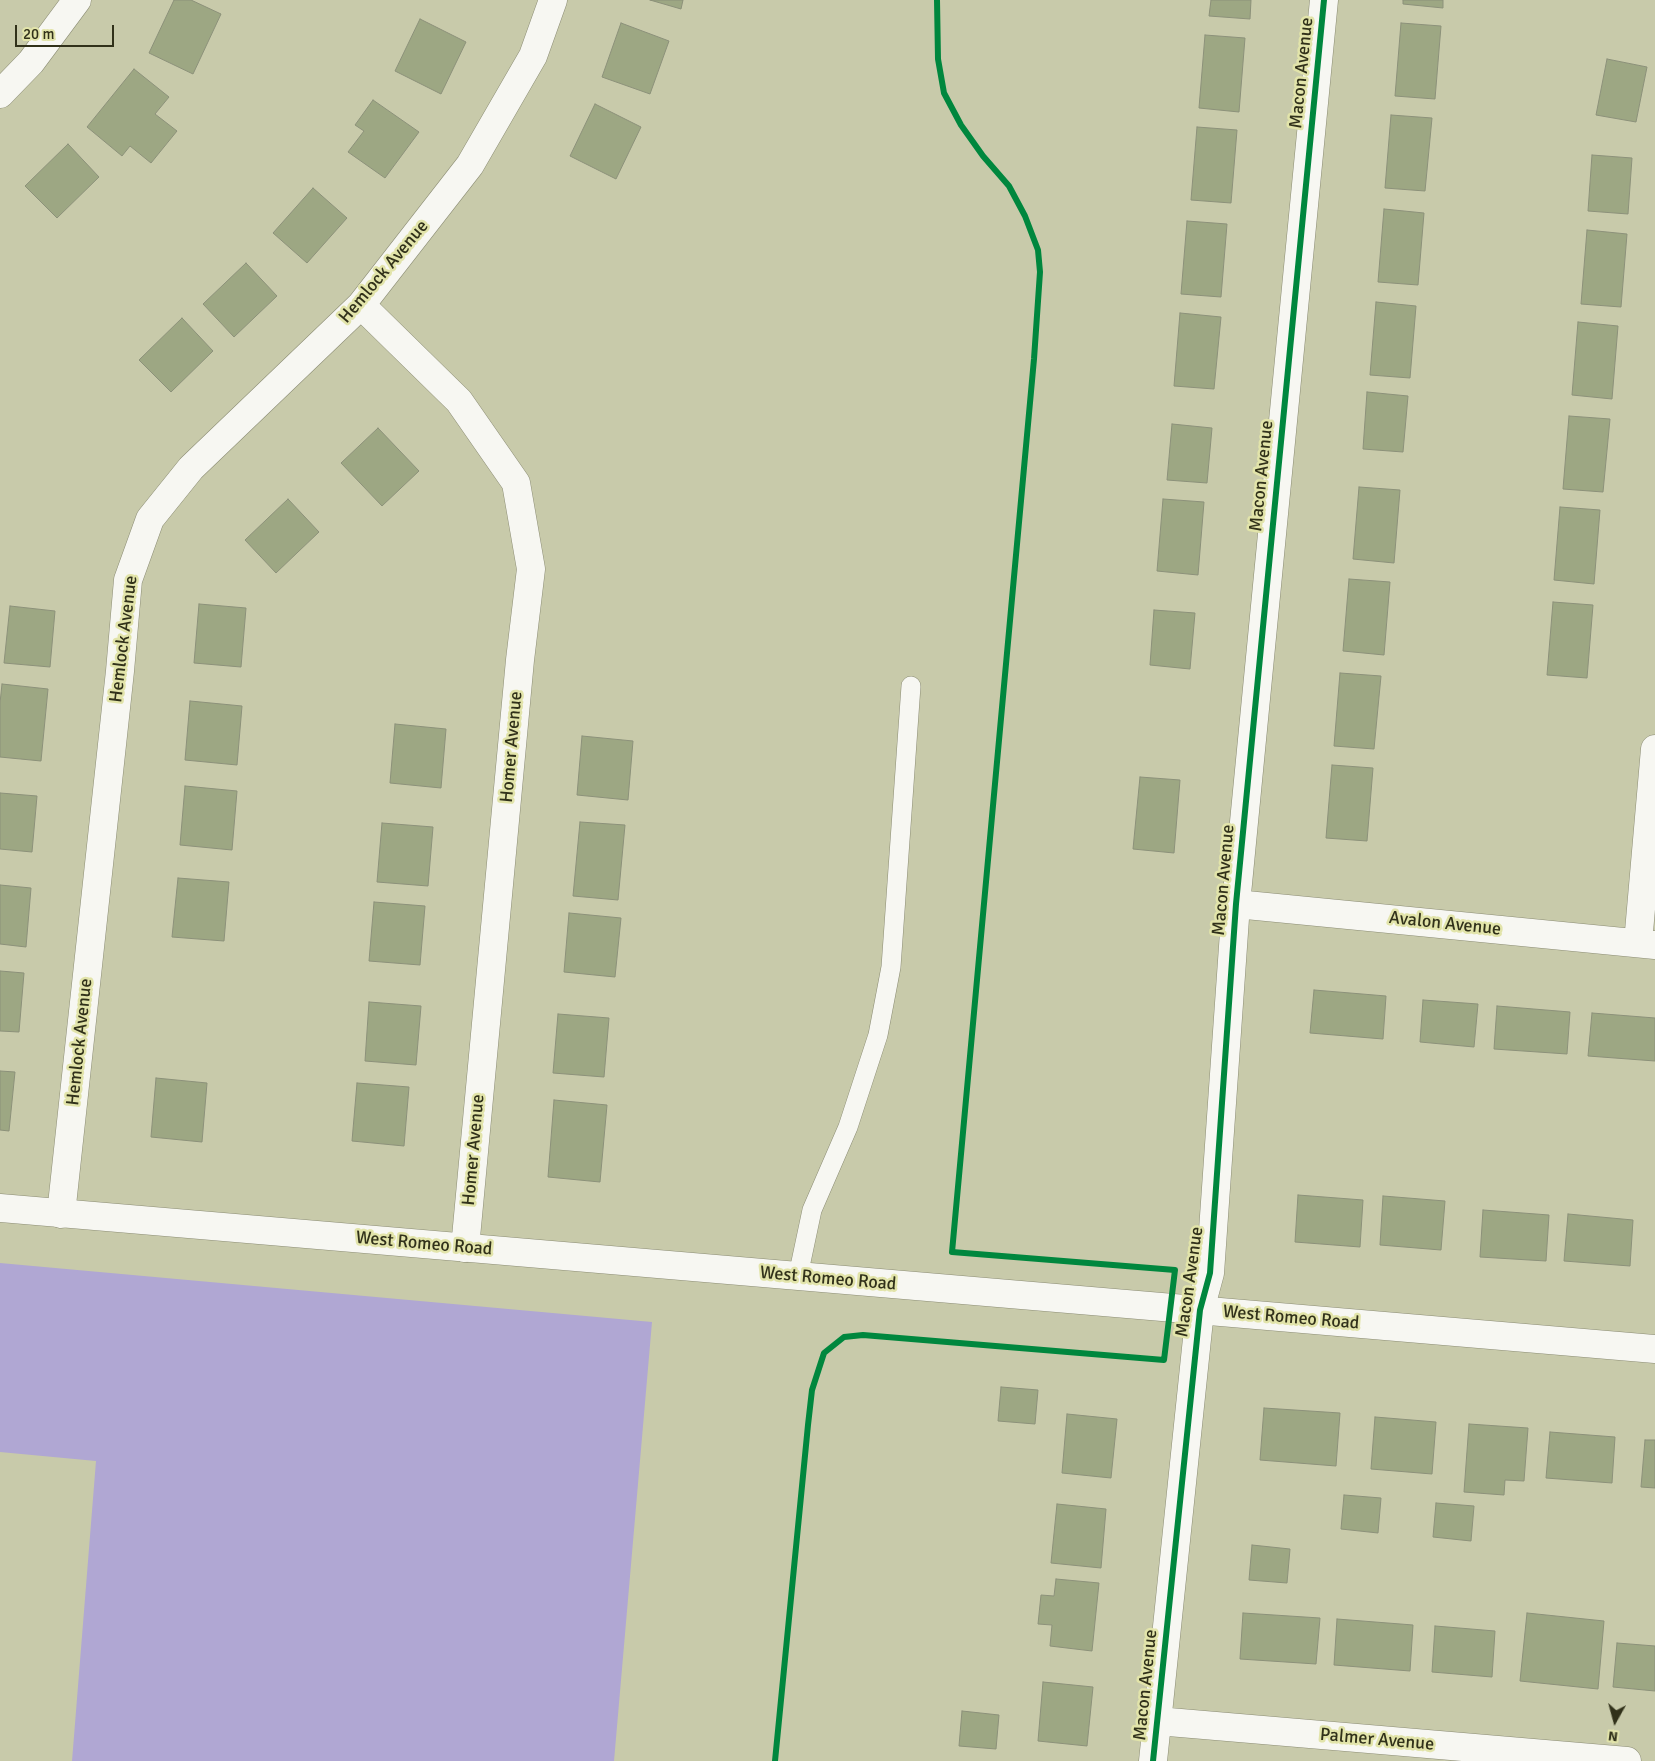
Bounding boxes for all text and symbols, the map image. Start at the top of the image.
scale bar [18,15,116,47]
street label: Macon Avenue [1285,16,1319,130]
text: 20 m [23,25,54,43]
street label: Hemlock Avenue [335,216,433,328]
street label: Macon Avenue [1245,419,1279,533]
street label: Hemlock Avenue [105,574,143,704]
street label: Homer Avenue [496,690,528,804]
street label: Macon Avenue [1208,824,1240,936]
street label: Avalon Avenue [1388,907,1502,941]
street label: Hemlock Avenue [63,977,97,1107]
street label: Homer Avenue [458,1093,490,1207]
street label: Macon Avenue [1172,1225,1208,1339]
street label: West Romeo Road [355,1227,493,1261]
street label: West Romeo Road [759,1262,897,1296]
street label: West Romeo Road [1222,1301,1360,1335]
street label: Macon Avenue [1129,1628,1163,1742]
north arrow [1590,1696,1640,1746]
street label: Palmer Avenue [1319,1724,1435,1756]
text: N [1607,1727,1619,1745]

